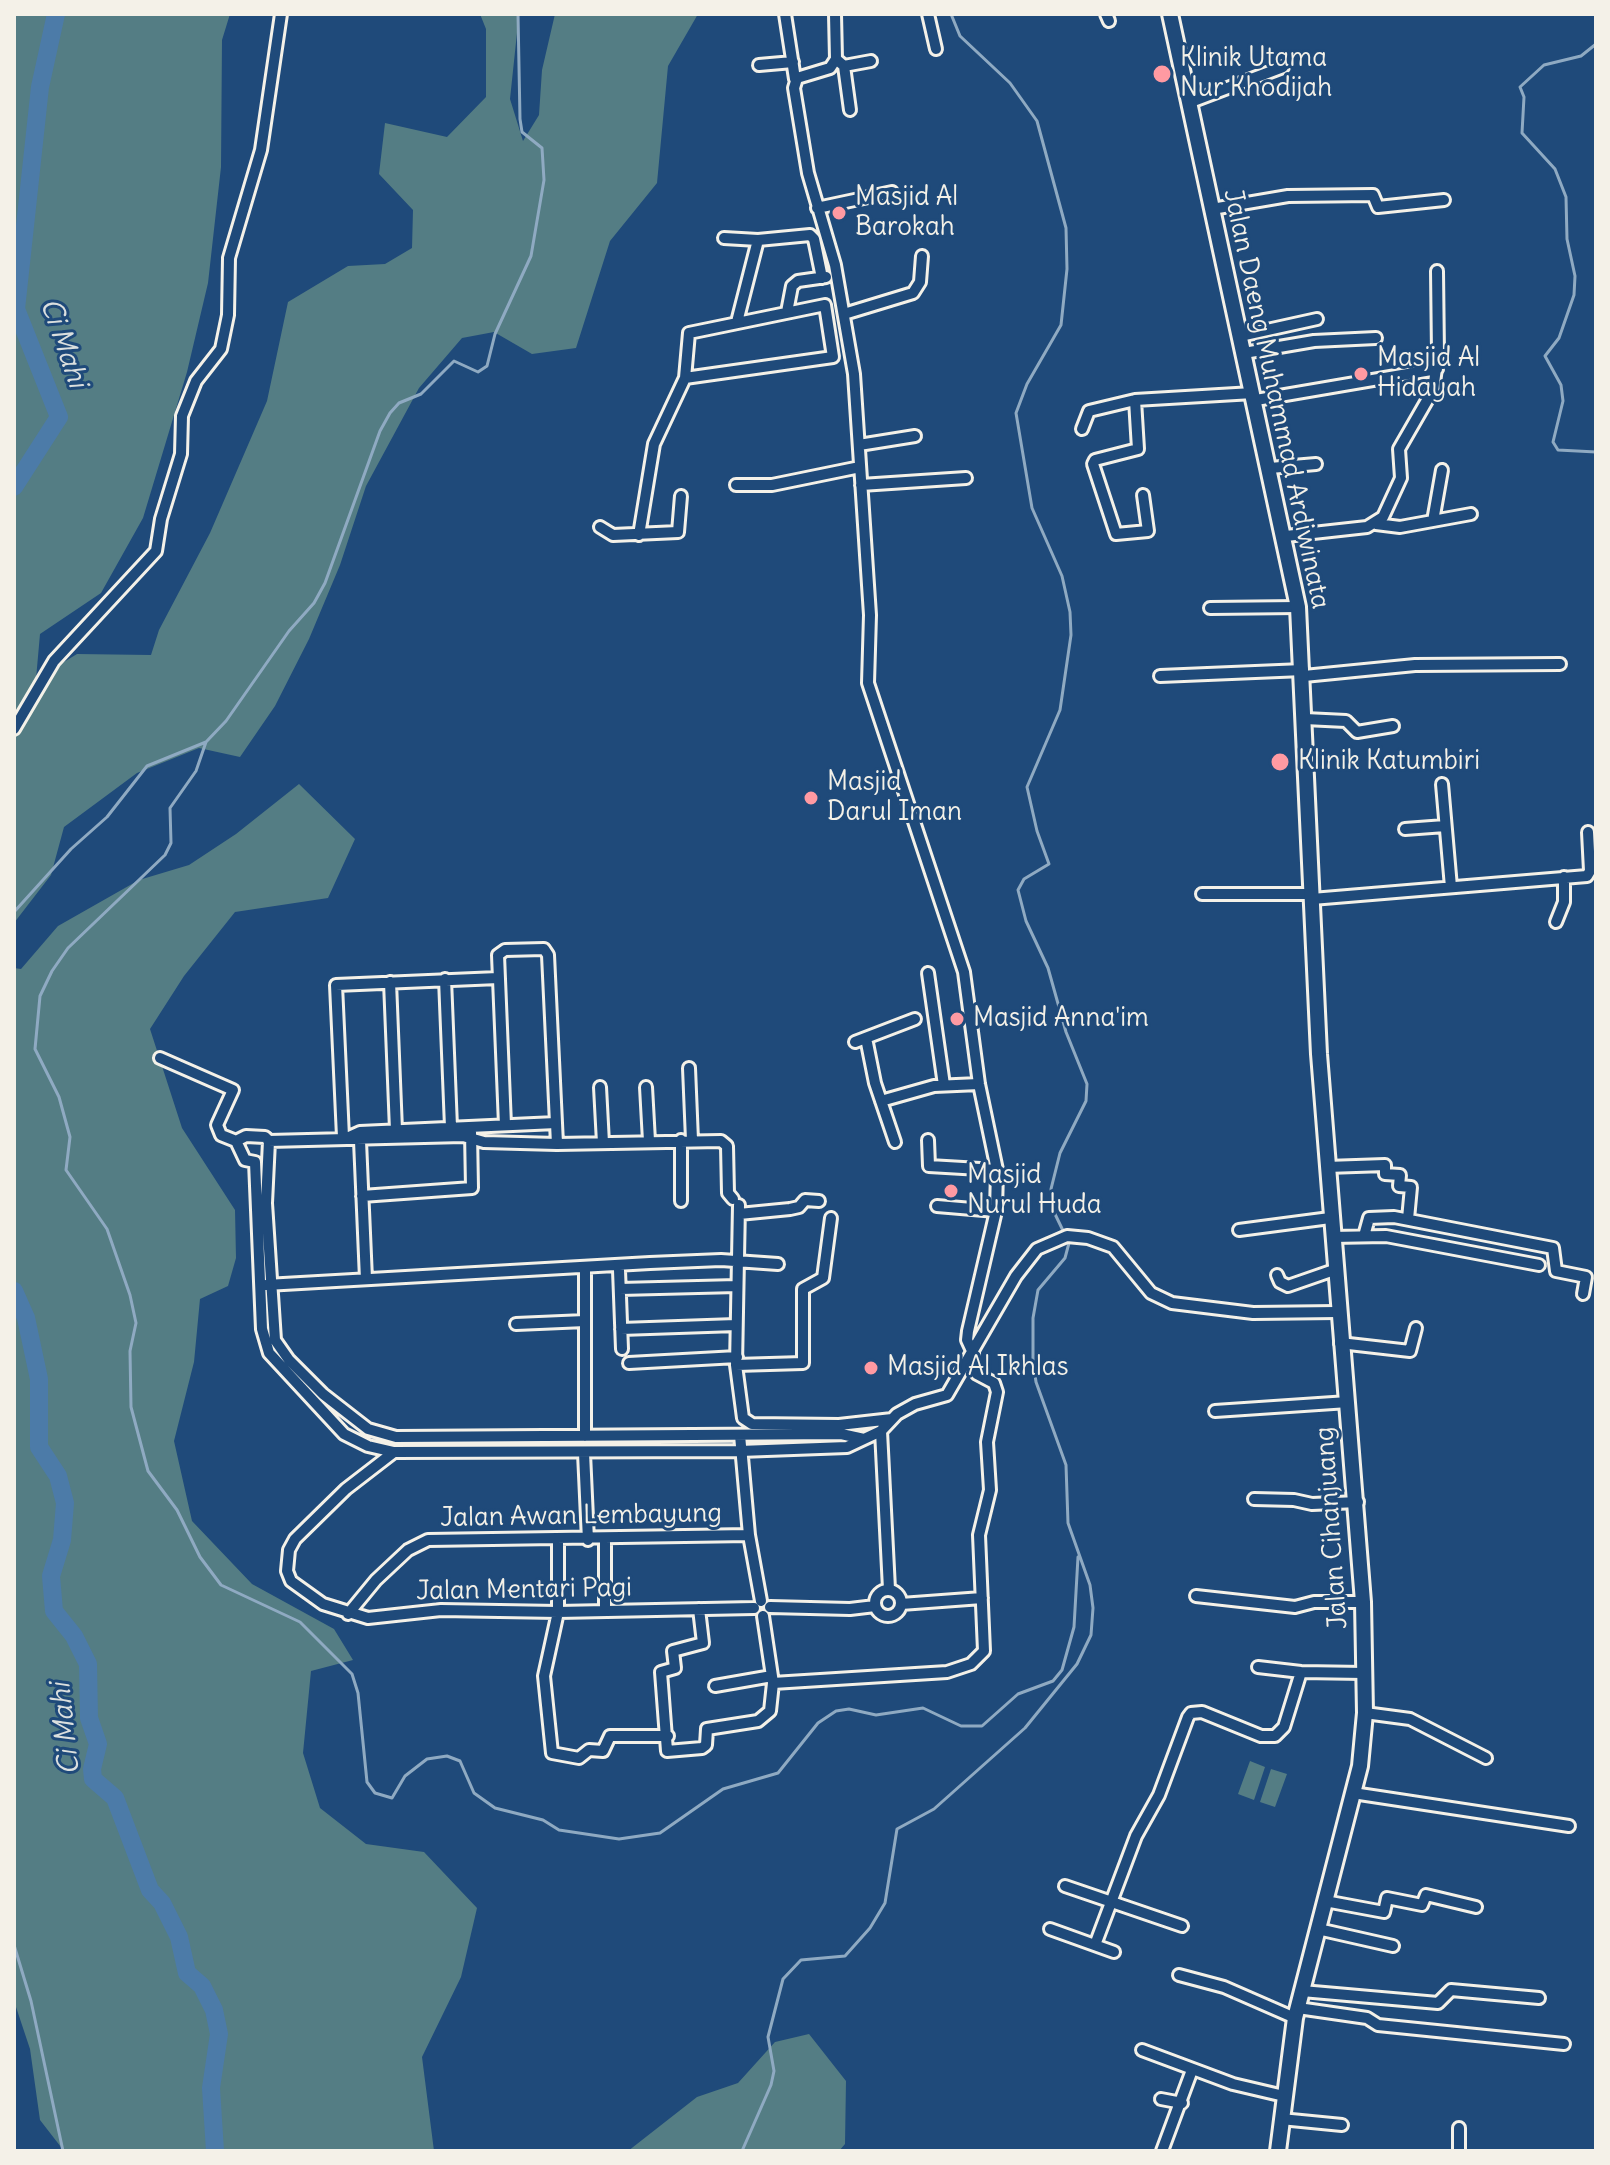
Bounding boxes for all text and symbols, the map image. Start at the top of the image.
place label: Klinik Utama Nur Khodijah [1180,43,1332,104]
marker: Klinik Utama Nur Khodijah [1151,63,1173,85]
place label: Masjid Al Barokah [855,182,958,244]
street label: Jalan Daeng Muhammad Ardiwinata [1216,186,1336,612]
marker: Masjid Al Barokah [830,204,848,222]
water label: Ci Mahi [32,294,94,392]
place label: Masjid Al Hidayah [1377,343,1480,404]
marker: Masjid Al Hidayah [1352,365,1370,383]
place label: Klinik Katumbiri [1298,746,1480,778]
marker: Klinik Katumbiri [1269,751,1291,773]
place label: Masjid Darul Iman [827,767,962,828]
marker: Masjid Darul Iman [802,789,820,807]
place label: Masjid Anna'im [973,1003,1149,1035]
marker: Masjid Anna'im [948,1010,966,1028]
place label: Masjid Nurul Huda [967,1160,1102,1222]
marker: Masjid Nurul Huda [942,1182,960,1200]
place label: Masjid Al Ikhlas [887,1352,1068,1384]
marker: Masjid Al Ikhlas [862,1359,880,1377]
street label: Jalan Cihanjuang [1309,1426,1355,1630]
street label: Jalan Awan Lembayung [440,1498,722,1534]
street label: Jalan Mentari Pagi [416,1573,632,1607]
water label: Ci Mahi [44,1681,88,1777]

